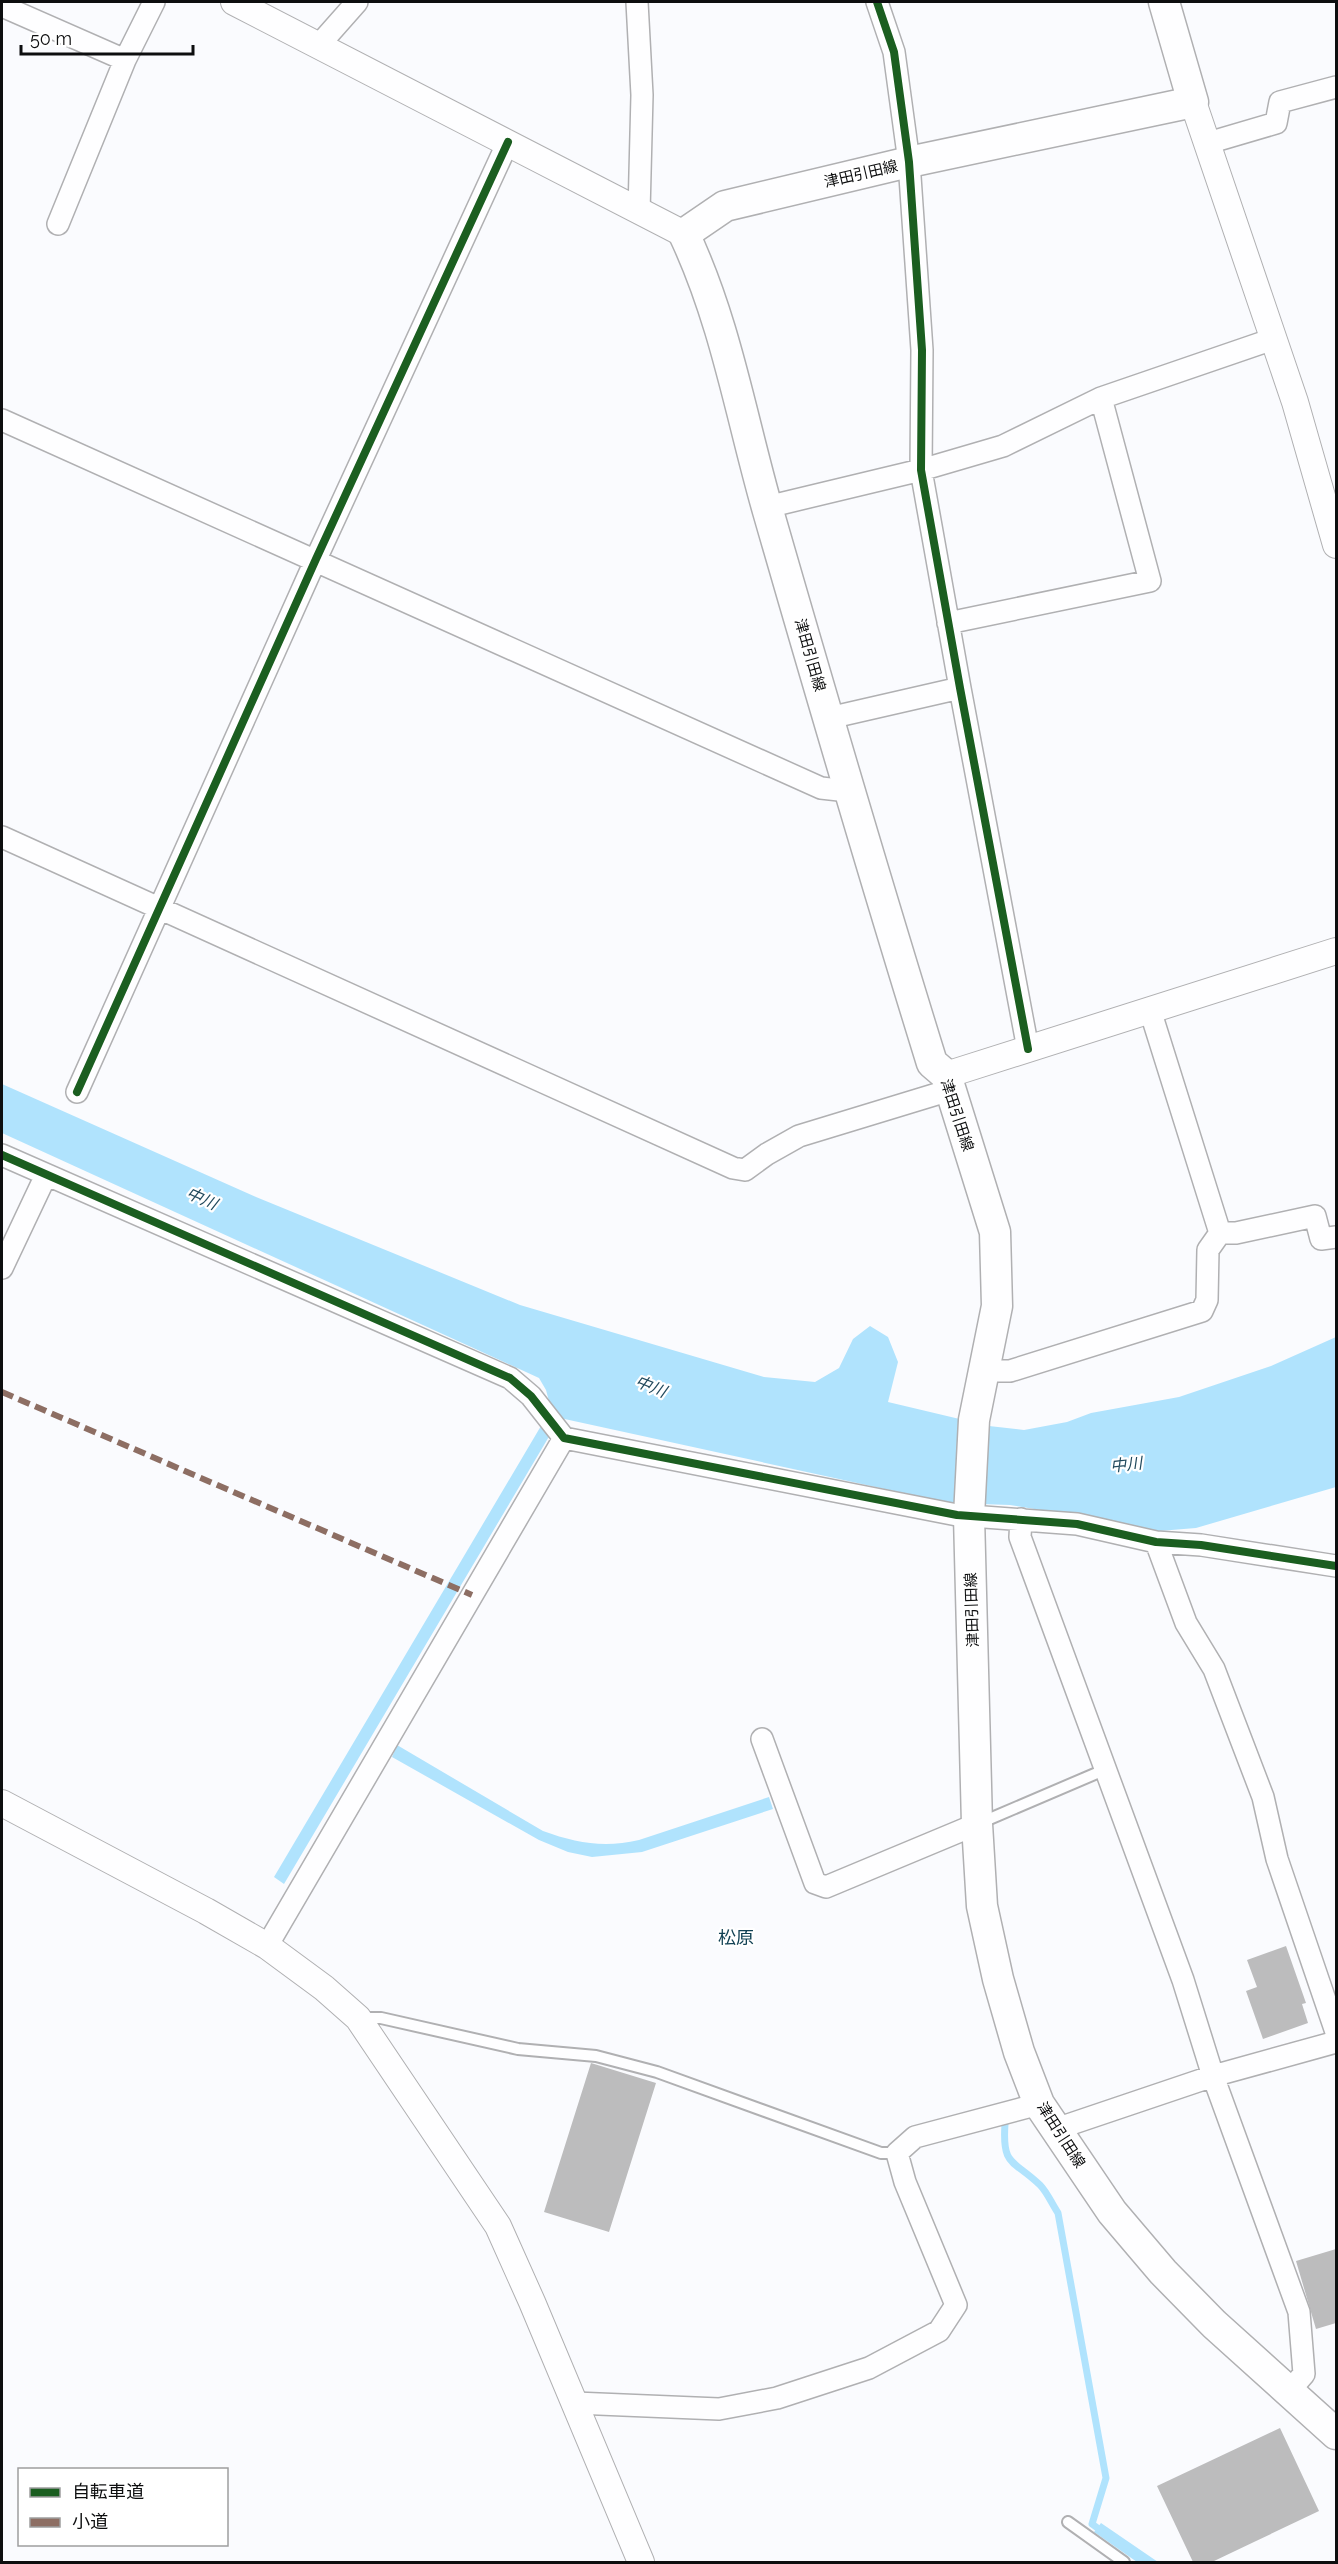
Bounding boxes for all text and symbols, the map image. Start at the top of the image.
scale bar [21,18,194,56]
text: 50 m [30,28,72,49]
street label: 津田引田線 [822,157,900,191]
street label: 津田引田線 [791,616,829,694]
street label: 津田引田線 [937,1077,977,1153]
water label: 中川 [183,1183,222,1214]
water label: 中川 [632,1372,671,1402]
water label: 中川 [1109,1453,1145,1476]
street label: 津田引田線 [962,1572,982,1648]
district label: 松原 [718,1927,754,1948]
street label: 津田引田線 [1033,2099,1089,2171]
legend [18,2468,228,2546]
text: 自転車道 [72,2481,144,2502]
text: 小道 [72,2511,108,2532]

